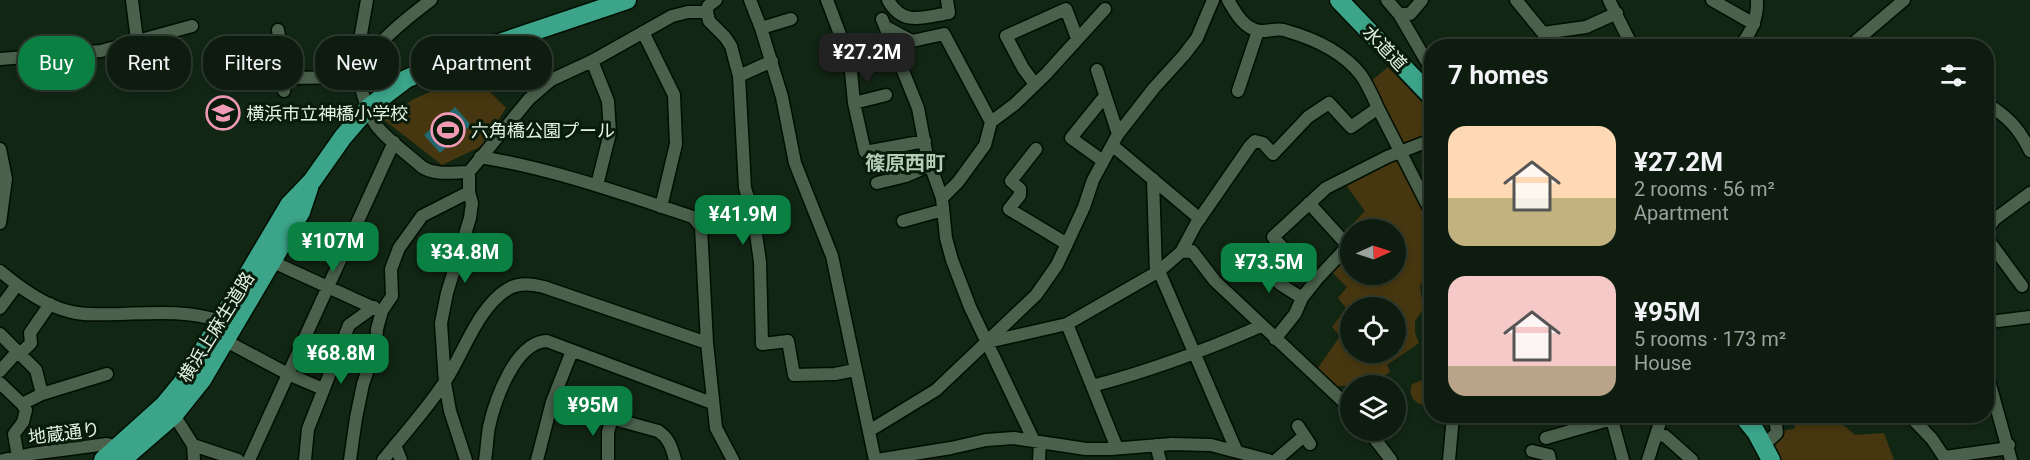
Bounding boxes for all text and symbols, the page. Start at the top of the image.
street label: 水道道 [1359,21,1411,75]
pin: ¥27.2M [818,33,916,84]
chip: Buy [18,36,95,90]
chip: Rent [107,36,191,90]
chip: Filters [203,36,303,90]
chip: New [315,36,399,90]
chip: Apartment [411,36,552,90]
text: ¥27.2M [833,40,901,64]
icon: filters [1937,59,1970,92]
text: 7 homes [1448,60,1549,90]
school or university icon: 横浜市立神橋小学校 [205,95,241,131]
place label: 横浜市立神橋小学校 [246,103,408,124]
sports icon: 六角橋公園プール [430,112,466,148]
place label: 六角橋公園プール [471,120,615,141]
text: ¥27.2M [1634,147,1723,177]
icon: home [1496,150,1568,222]
district label: 篠原西町 [865,151,945,175]
text: 2 rooms · 56 m² [1634,177,1775,201]
pin: ¥41.9M [694,195,792,246]
text: Apartment [1634,201,1729,225]
text: ¥41.9M [709,202,777,226]
north arrow [1340,219,1406,285]
map controls [1340,219,1406,441]
pin: ¥107M [291,222,375,273]
text: ¥107M [302,229,364,253]
pin: ¥34.8M [416,233,514,284]
text: ¥34.8M [431,240,499,264]
pin: ¥73.5M [1220,243,1318,294]
text: ¥73.5M [1235,250,1303,274]
street label: 横浜上麻生道路 [174,268,258,386]
button: locate [1340,297,1406,363]
text: ¥95M [1634,297,1701,327]
icon: home [1496,300,1568,372]
text: 5 rooms · 173 m² [1634,327,1786,351]
pin: ¥68.8M [292,334,390,385]
text: ¥68.8M [307,341,375,365]
text: House [1634,351,1692,375]
button: layers [1340,375,1406,441]
pin: ¥95M [557,386,629,437]
text: ¥95M [567,393,619,417]
street label: 地蔵通り [27,418,101,448]

